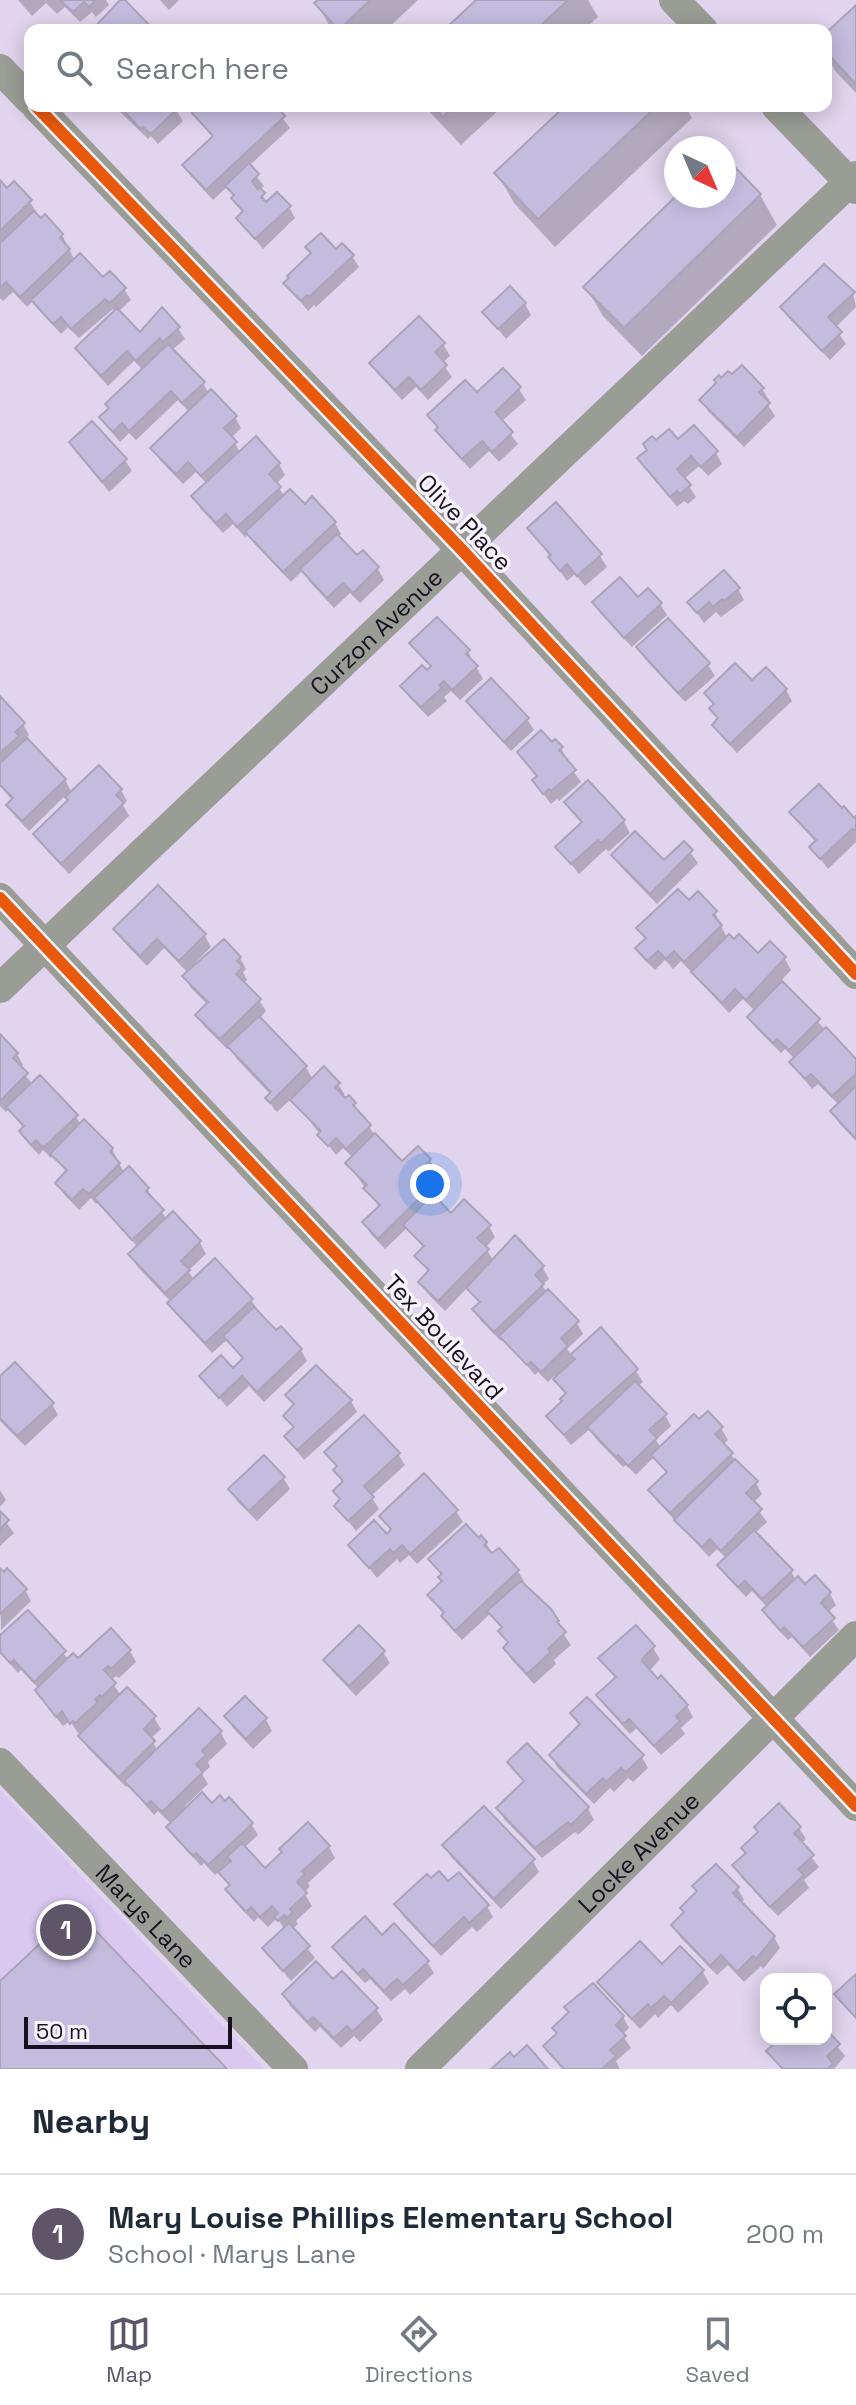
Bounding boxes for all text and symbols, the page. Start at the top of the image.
search box [24,24,832,112]
icon: search [52,46,96,90]
text: Search here [116,49,289,88]
north arrow [664,136,736,208]
street label: Olive Place [411,467,519,577]
street label: Curzon Avenue [303,561,449,702]
your location [410,1164,450,1204]
street label: Tex Boulevard [378,1268,510,1406]
street label: Locke Avenue [571,1785,706,1919]
street label: Marys Lane [89,1857,204,1975]
pin: 1 [40,1900,92,1960]
map controls [760,1973,832,2045]
button: locate [760,1973,832,2045]
scale bar [24,2013,232,2049]
text: 50 m [36,2017,88,2045]
text: Nearby [32,2100,150,2143]
text: Mary Louise Phillips Elementary School [108,2198,673,2237]
text: 1 [52,2217,64,2251]
text: 200 m [746,2217,824,2251]
text: School · Marys Lane [108,2237,356,2271]
tab: Map [106,2312,152,2388]
tab: Directions [365,2312,473,2388]
tab: Saved [685,2312,750,2388]

